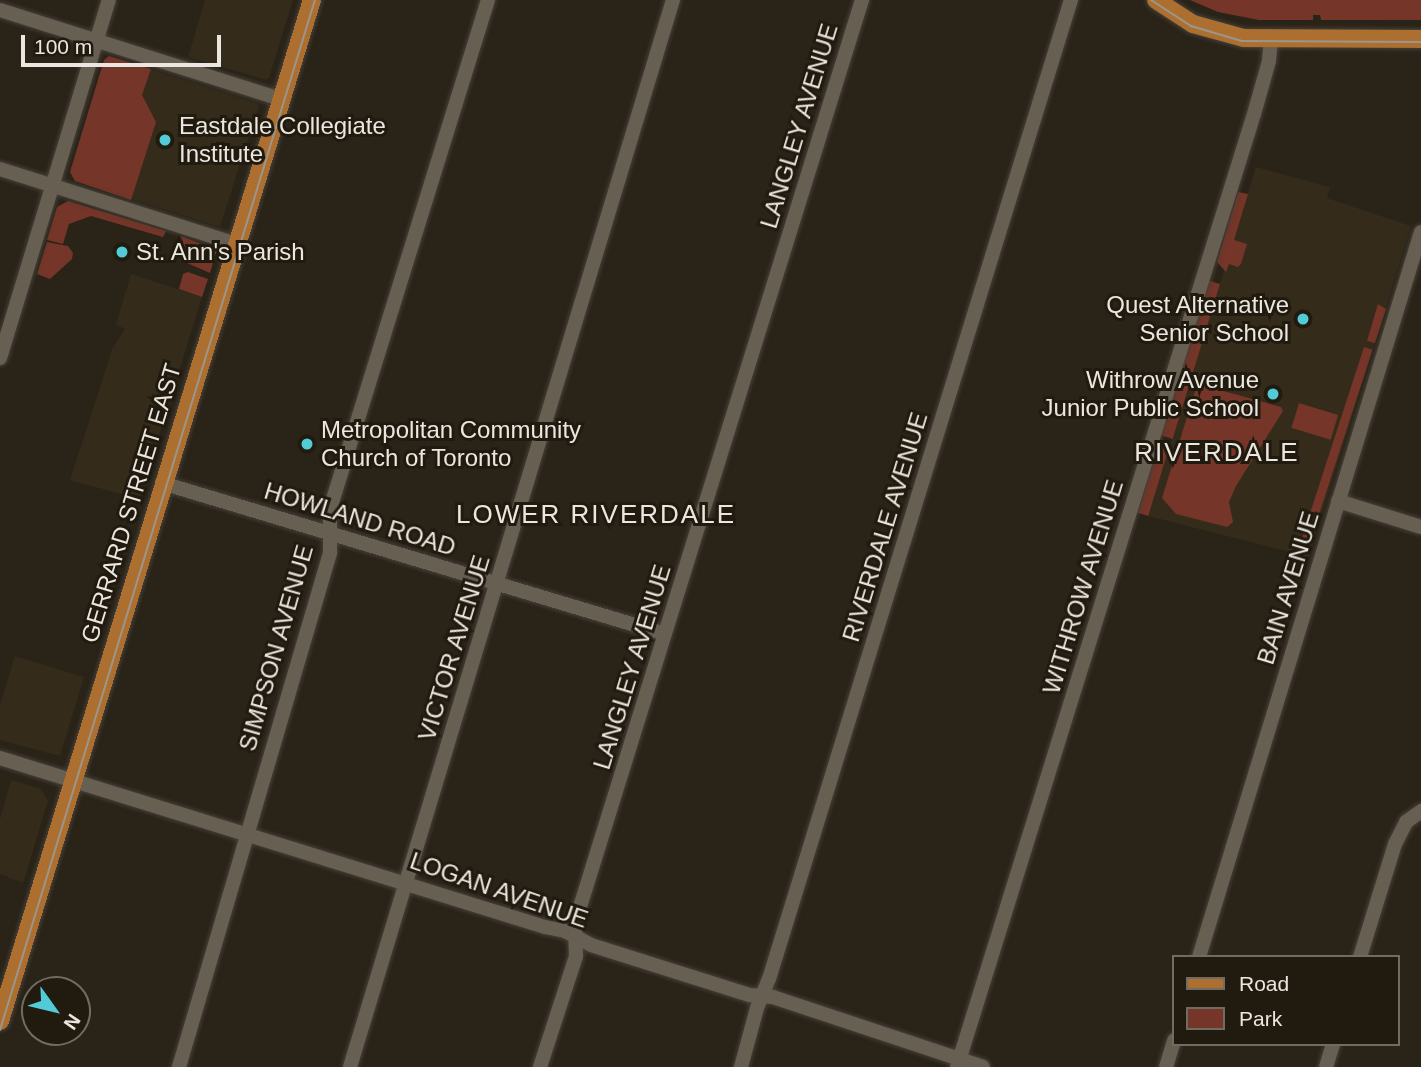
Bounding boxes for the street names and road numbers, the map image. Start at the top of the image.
street label: LANGLEY AVENUE [754,19,844,233]
street label: GERRARD STREET EAST [75,360,187,646]
street label: RIVERDALE AVENUE [836,408,934,646]
street label: HOWLAND ROAD [261,476,459,562]
street label: WITHROW AVENUE [1037,476,1129,698]
street label: BAIN AVENUE [1251,507,1325,669]
street label: SIMPSON AVENUE [233,541,319,755]
street label: VICTOR AVENUE [412,551,496,745]
street label: LANGLEY AVENUE [587,560,677,774]
street label: LOGAN AVENUE [406,846,592,934]

